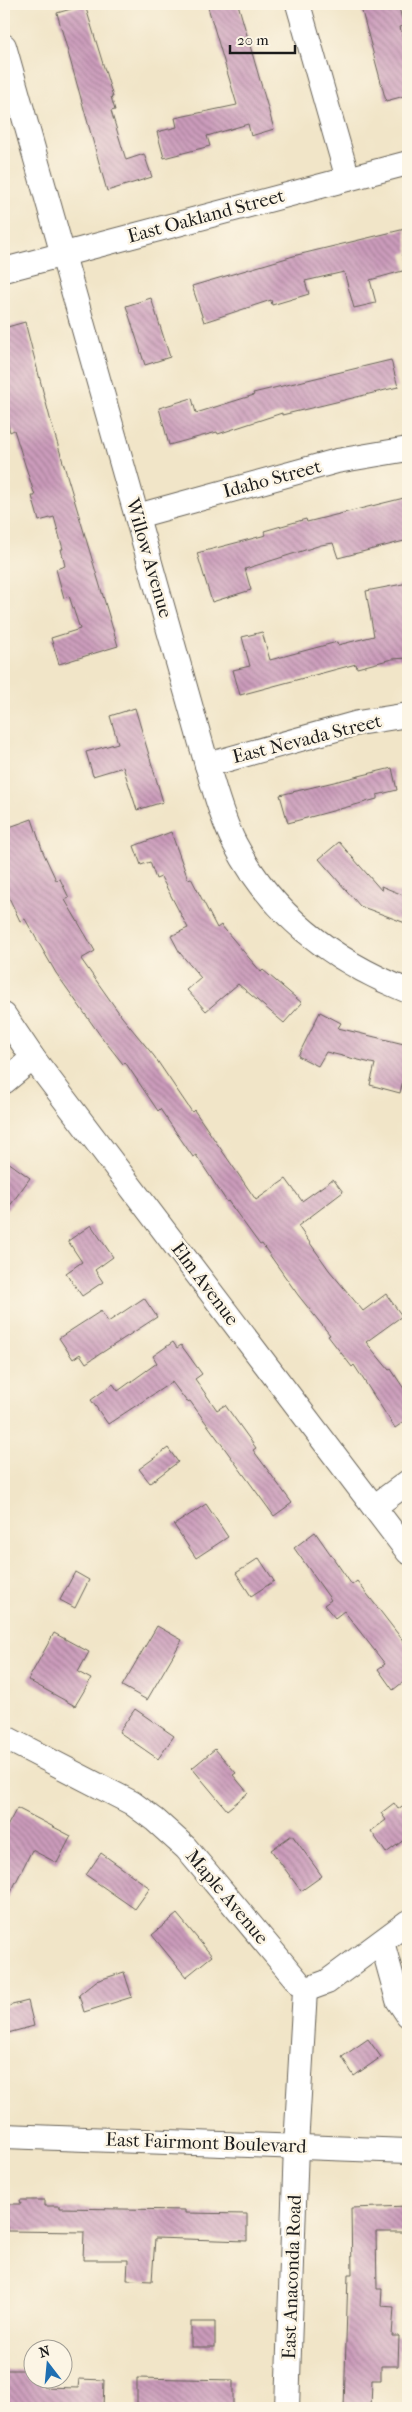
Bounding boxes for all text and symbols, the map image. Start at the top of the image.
scale bar [230,22,294,54]
text: 20 m [237,31,269,49]
street label: East Oakland Street [125,184,287,248]
street label: Idaho Street [220,455,324,503]
street label: Willow Avenue [121,495,177,620]
street label: East Nevada Street [230,710,384,768]
street label: Elm Avenue [167,1238,243,1330]
street label: Maple Avenue [181,1845,273,1949]
street label: East Fairmont Boulevard [105,2128,307,2158]
street label: East Anaconda Road [278,2194,306,2360]
north arrow [22,2340,72,2390]
text: N [37,2342,52,2362]

